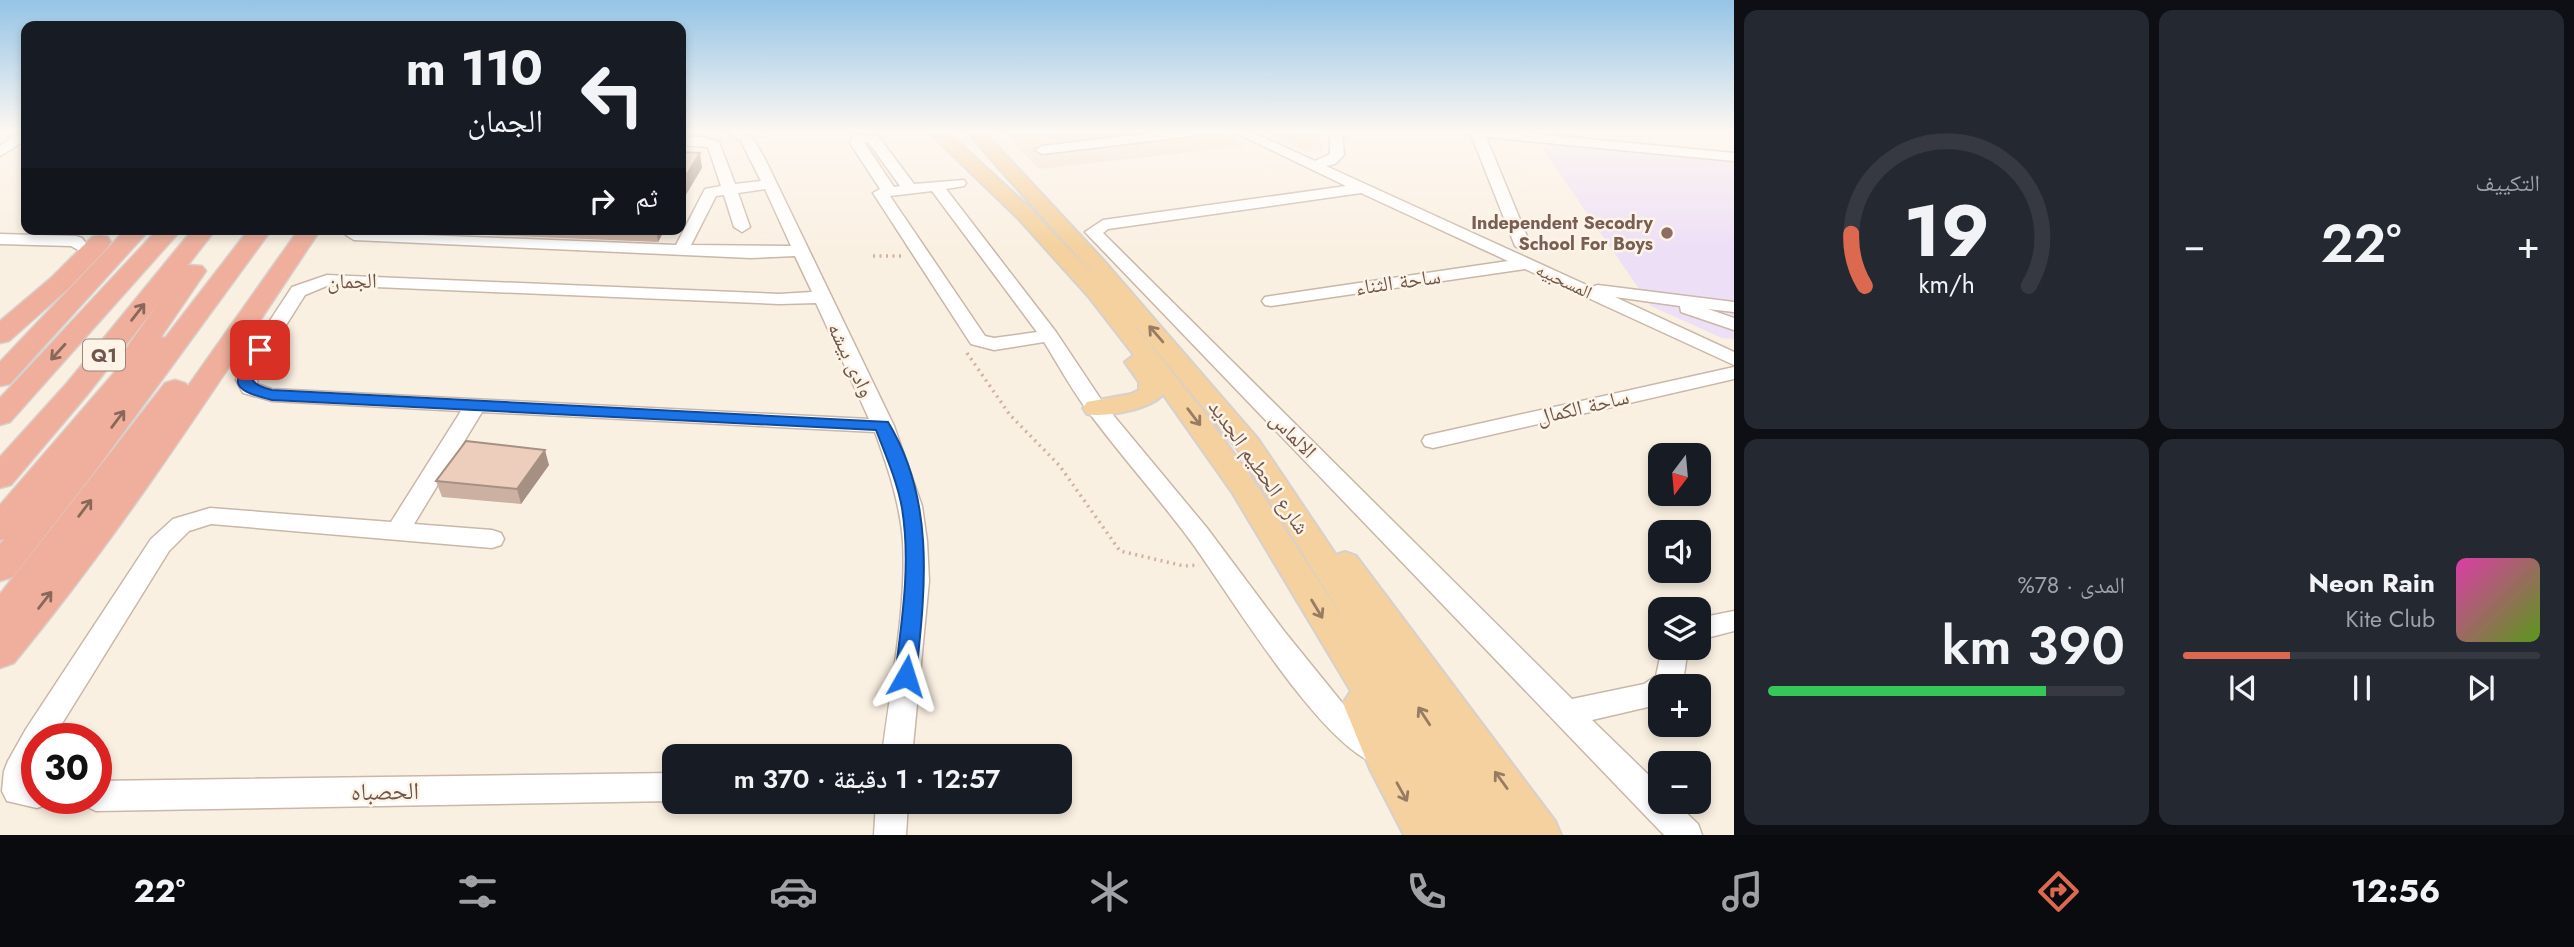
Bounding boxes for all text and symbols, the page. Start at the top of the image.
text: 110 m [406,33,543,103]
icon: left [567,49,658,140]
text: الجمان [467,98,543,144]
text: التكييف [2475,166,2540,200]
text: 19 [1904,178,1989,283]
text: ثم [635,179,658,217]
icon: right [583,182,621,220]
text: 22° [2321,206,2401,282]
place label: Independent Secodry School For Boys [1471,210,1654,257]
text: − [2183,217,2205,272]
text: + [2517,217,2540,272]
marker: Independent Secodry School For Boys [1659,225,1675,241]
street label: المسحبيه [1532,257,1596,305]
street label: ساحة الثناء [1353,261,1443,303]
text: km/h [1918,265,1975,301]
street label: الجمان [327,266,377,296]
one-way arrow [130,304,146,322]
street label: وادى بيشه [820,318,882,402]
pin [230,320,290,380]
one-way arrow [1148,326,1164,344]
icon: arrive [241,331,279,369]
road number: Q1 [83,340,125,370]
one-way arrow [50,343,67,360]
street label: ساحة الكمال [1534,382,1632,432]
street label: شارع الحطيم الجديد [1201,394,1317,540]
street label: الالماس [1263,405,1323,465]
one-way arrow [1187,407,1201,426]
one-way arrow [111,410,126,428]
north arrow [1648,443,1712,506]
map controls [1648,443,1711,814]
one-way arrow [78,499,93,518]
button: sound [1648,520,1711,583]
text: Neon Rain [2308,564,2435,602]
text: المدى · 78% [2017,568,2125,602]
one-way arrow [37,592,52,610]
button: layers [1648,597,1711,660]
one-way arrow [1310,598,1324,618]
text: Kite Club [2346,602,2435,636]
text: 390 km [1942,608,2125,684]
position arrow [869,639,943,713]
icon: previous [2224,669,2262,707]
icon: pause [2343,669,2381,707]
icon: next [2462,669,2500,707]
button: + [1648,674,1711,737]
one-way arrow [1417,707,1432,726]
speed limit sign: 30 [21,723,112,814]
button: − [1648,751,1711,814]
text: 12:57 · 1 دقيقة · 370 m [734,760,1000,798]
one-way arrow [1494,771,1508,790]
street label: الحصباه [351,773,419,809]
one-way arrow [1395,782,1409,802]
icon: filters [453,867,502,916]
icon: car [769,867,818,916]
icon: climate [1085,867,1134,916]
icon: phone [1402,867,1451,916]
icon: music [1718,867,1767,916]
icon: directions [2034,867,2083,916]
text: 22° [134,868,185,914]
text: 12:56 [2351,868,2440,914]

